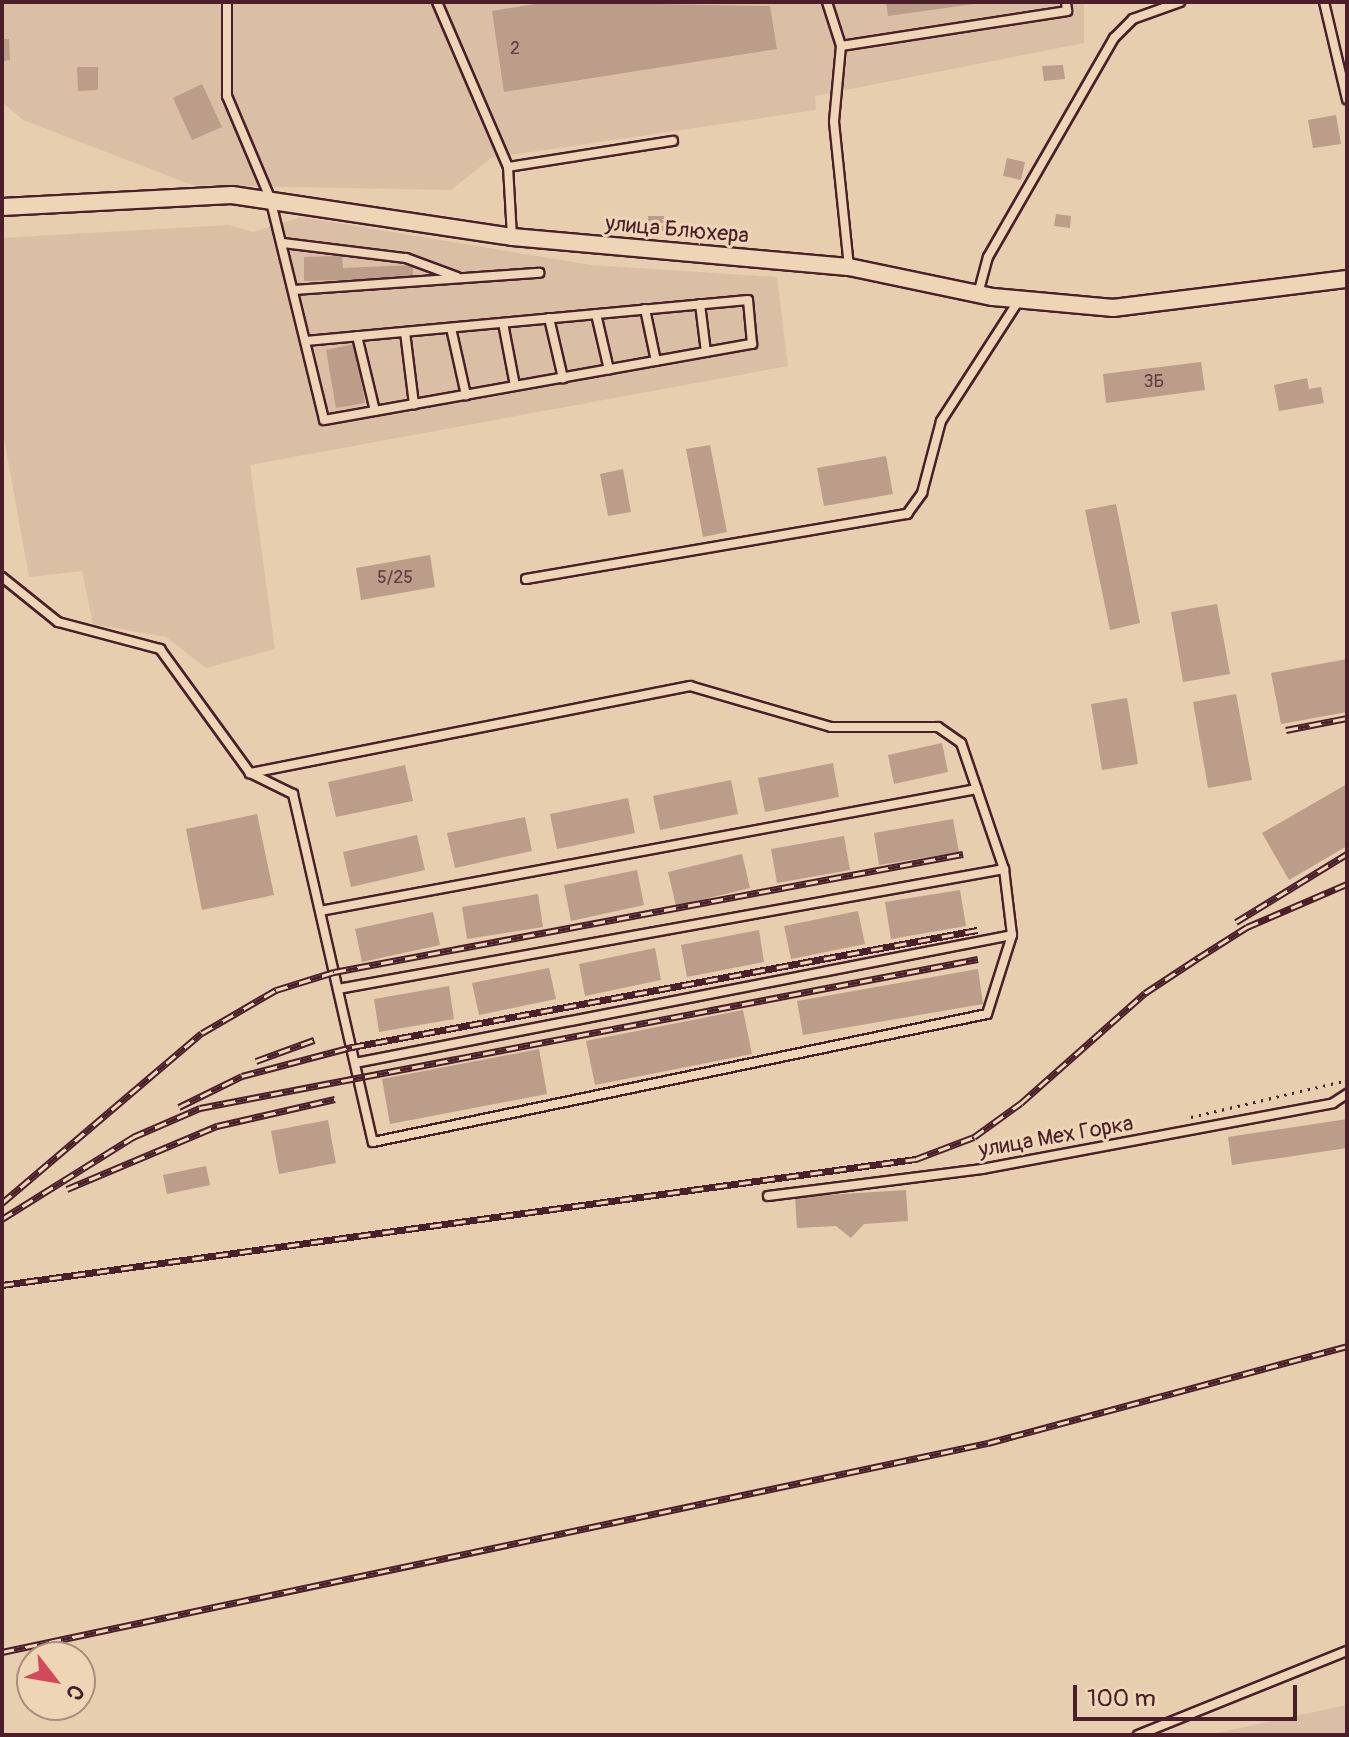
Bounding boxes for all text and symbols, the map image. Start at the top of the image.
house number: 2 [510,38,520,60]
street label: улица Блюхера [604,211,750,249]
house number: 3Б [1144,371,1164,393]
house number: 5/25 [377,567,413,589]
street label: улица Мех Горка [977,1110,1135,1164]
north arrow [16,1641,96,1721]
scale bar [1077,1669,1301,1719]
text: С [59,1679,90,1705]
text: 100 m [1087,1684,1156,1713]

